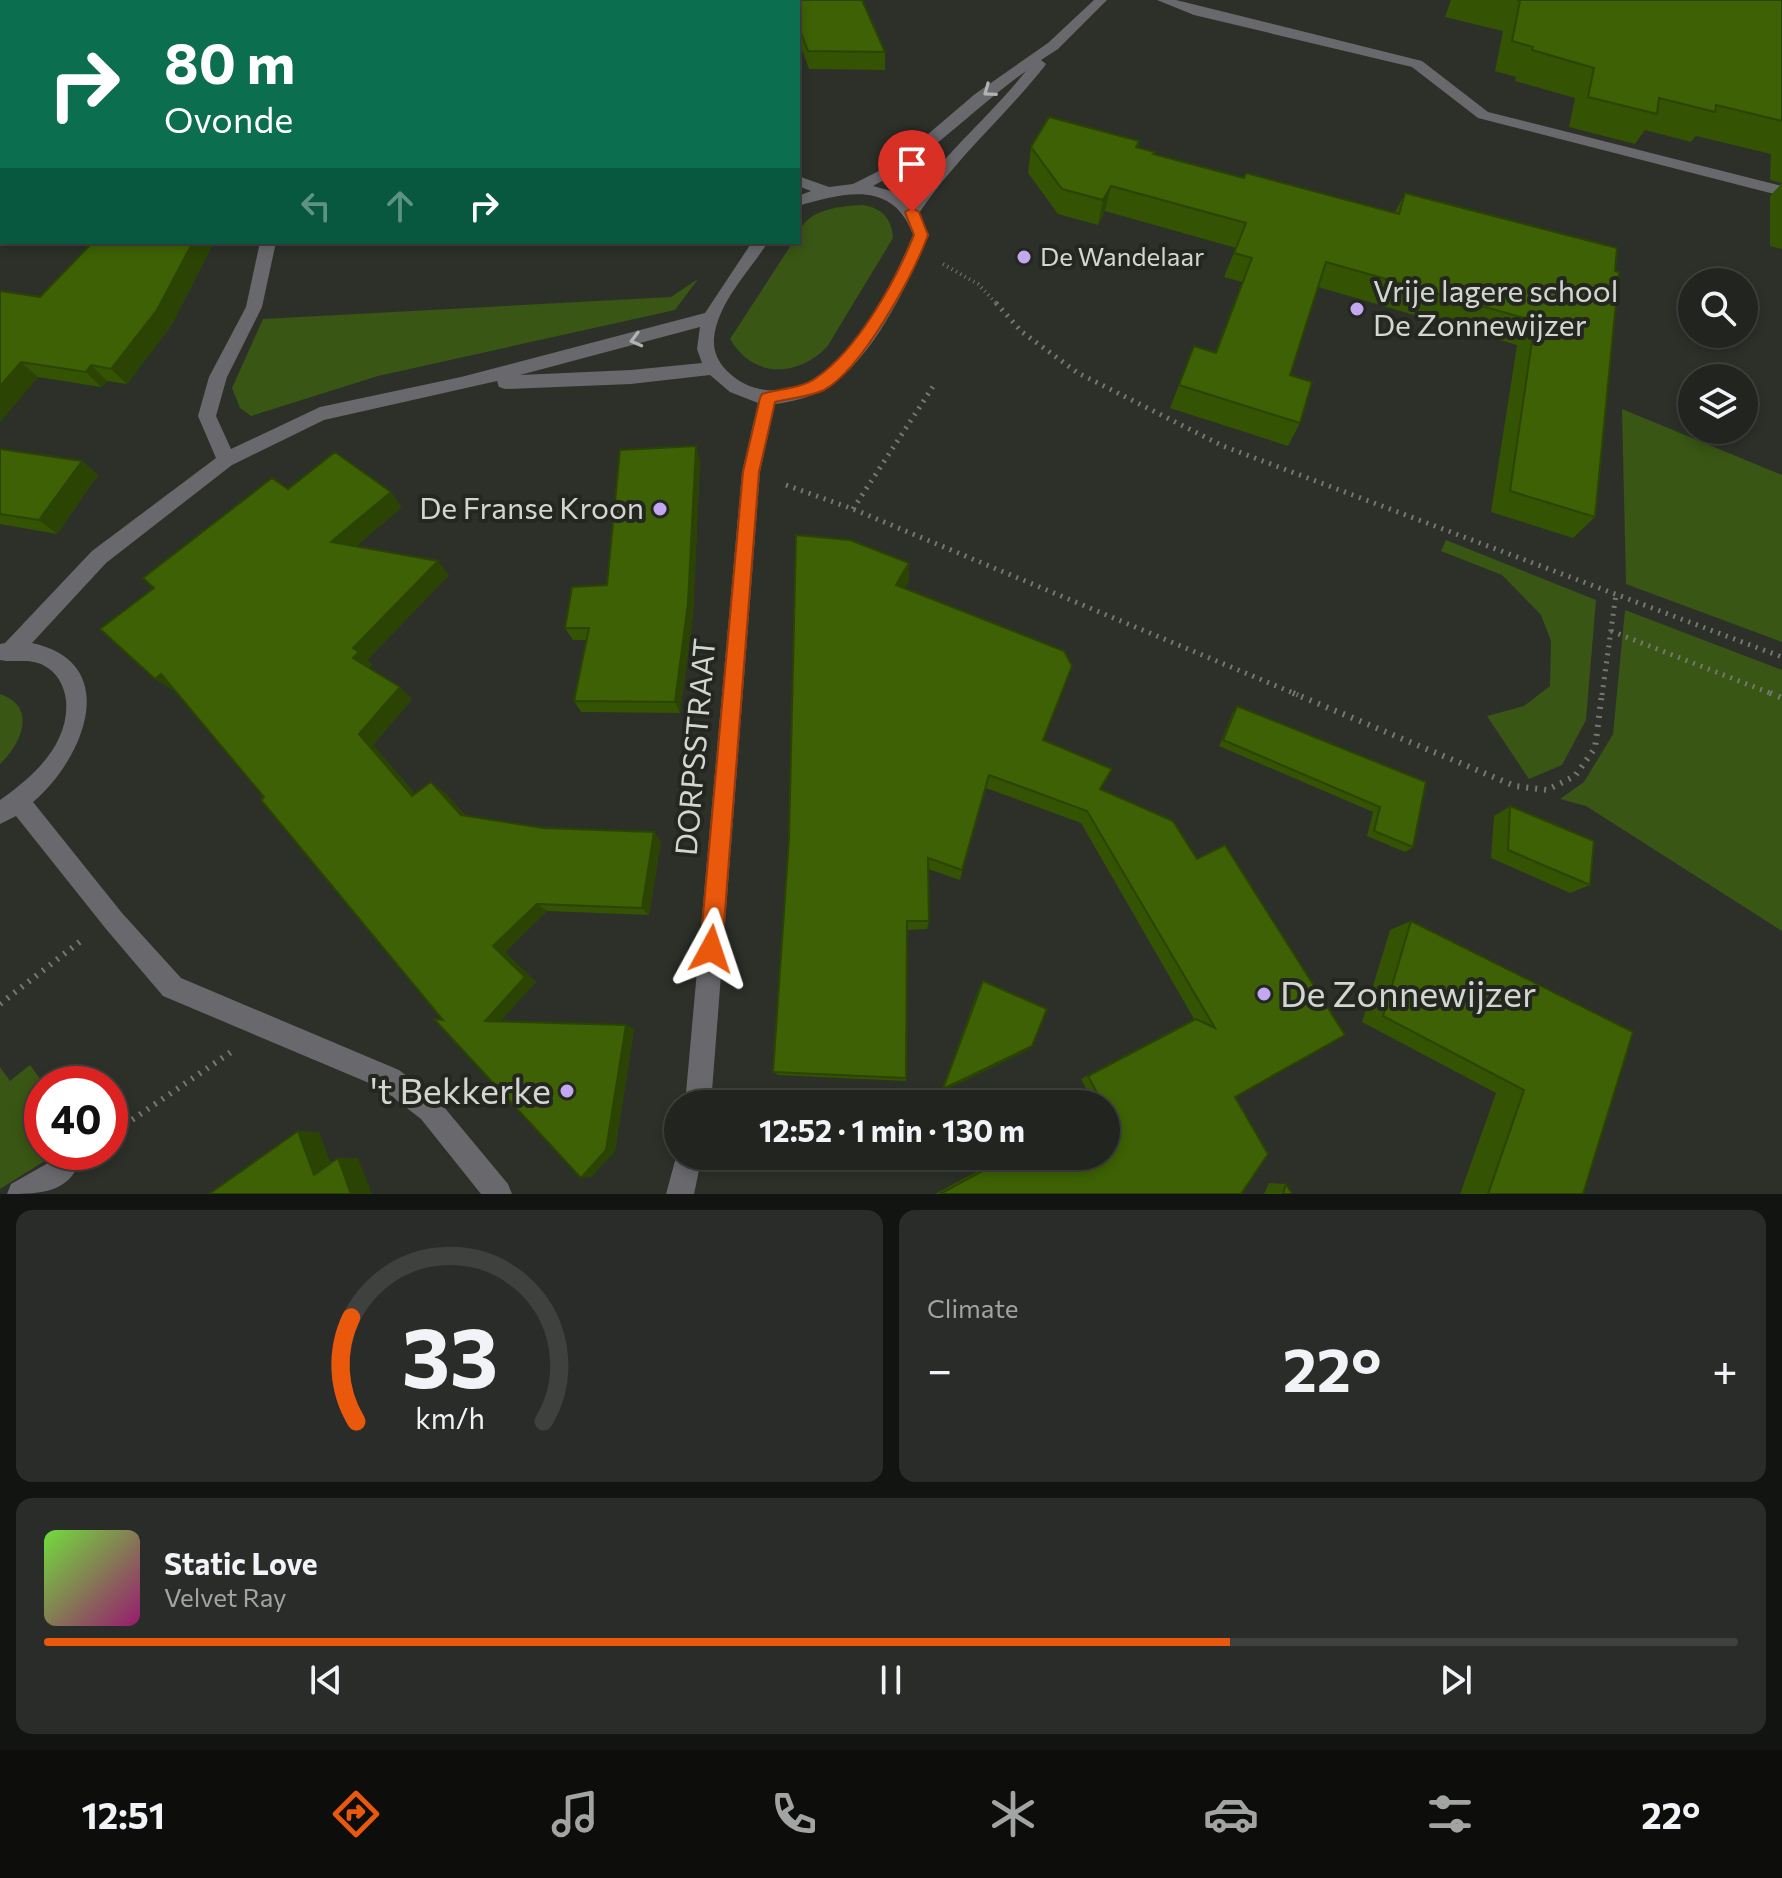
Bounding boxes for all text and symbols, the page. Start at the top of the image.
text: 80 m [164,27,295,96]
icon: right [32,32,136,136]
one-way arrow [984,81,998,96]
text: Ovonde [164,96,293,140]
pin [878,130,946,212]
icon: arrive [890,142,934,186]
icon: left [294,184,338,228]
icon: ahead [378,184,422,228]
icon: right [462,184,506,228]
place label: De Wandelaar [1040,240,1204,271]
marker: De Wandelaar [1015,248,1033,266]
map controls [1678,268,1758,444]
button: search [1678,268,1758,348]
place label: Vrije lagere school De Zonnewijzer [1373,271,1618,342]
marker: Vrije lagere school De Zonnewijzer [1348,300,1366,318]
one-way arrow [629,331,643,347]
button: layers [1678,364,1758,444]
place label: De Franse Kroon [419,488,644,525]
marker: De Franse Kroon [651,500,669,518]
street label: DORPSSTRAAT [666,637,721,857]
position arrow [669,907,753,991]
place label: De Zonnewijzer [1280,970,1536,1014]
marker: De Zonnewijzer [1255,985,1273,1003]
speed limit sign: 40 [24,1066,128,1170]
place label: 't Bekkerke [371,1067,551,1111]
marker: 't Bekkerke [558,1082,576,1100]
text: 12:52 · 1 min · 130 m [759,1111,1025,1148]
text: Climate [927,1292,1019,1323]
text: 33 [401,1303,498,1405]
text: 22° [1283,1331,1381,1404]
text: − [927,1341,952,1395]
text: + [1712,1341,1738,1395]
text: km/h [415,1400,484,1435]
text: Static Love [164,1544,318,1581]
text: Velvet Ray [164,1581,287,1612]
icon: previous [304,1658,348,1702]
icon: pause [869,1658,913,1702]
icon: next [1434,1658,1478,1702]
icon: directions [328,1786,384,1842]
icon: music [547,1786,603,1842]
icon: phone [766,1786,822,1842]
icon: climate [985,1786,1041,1842]
icon: car [1203,1786,1259,1842]
icon: filters [1422,1786,1478,1842]
text: 12:51 [81,1792,165,1836]
text: 22° [1641,1792,1700,1836]

